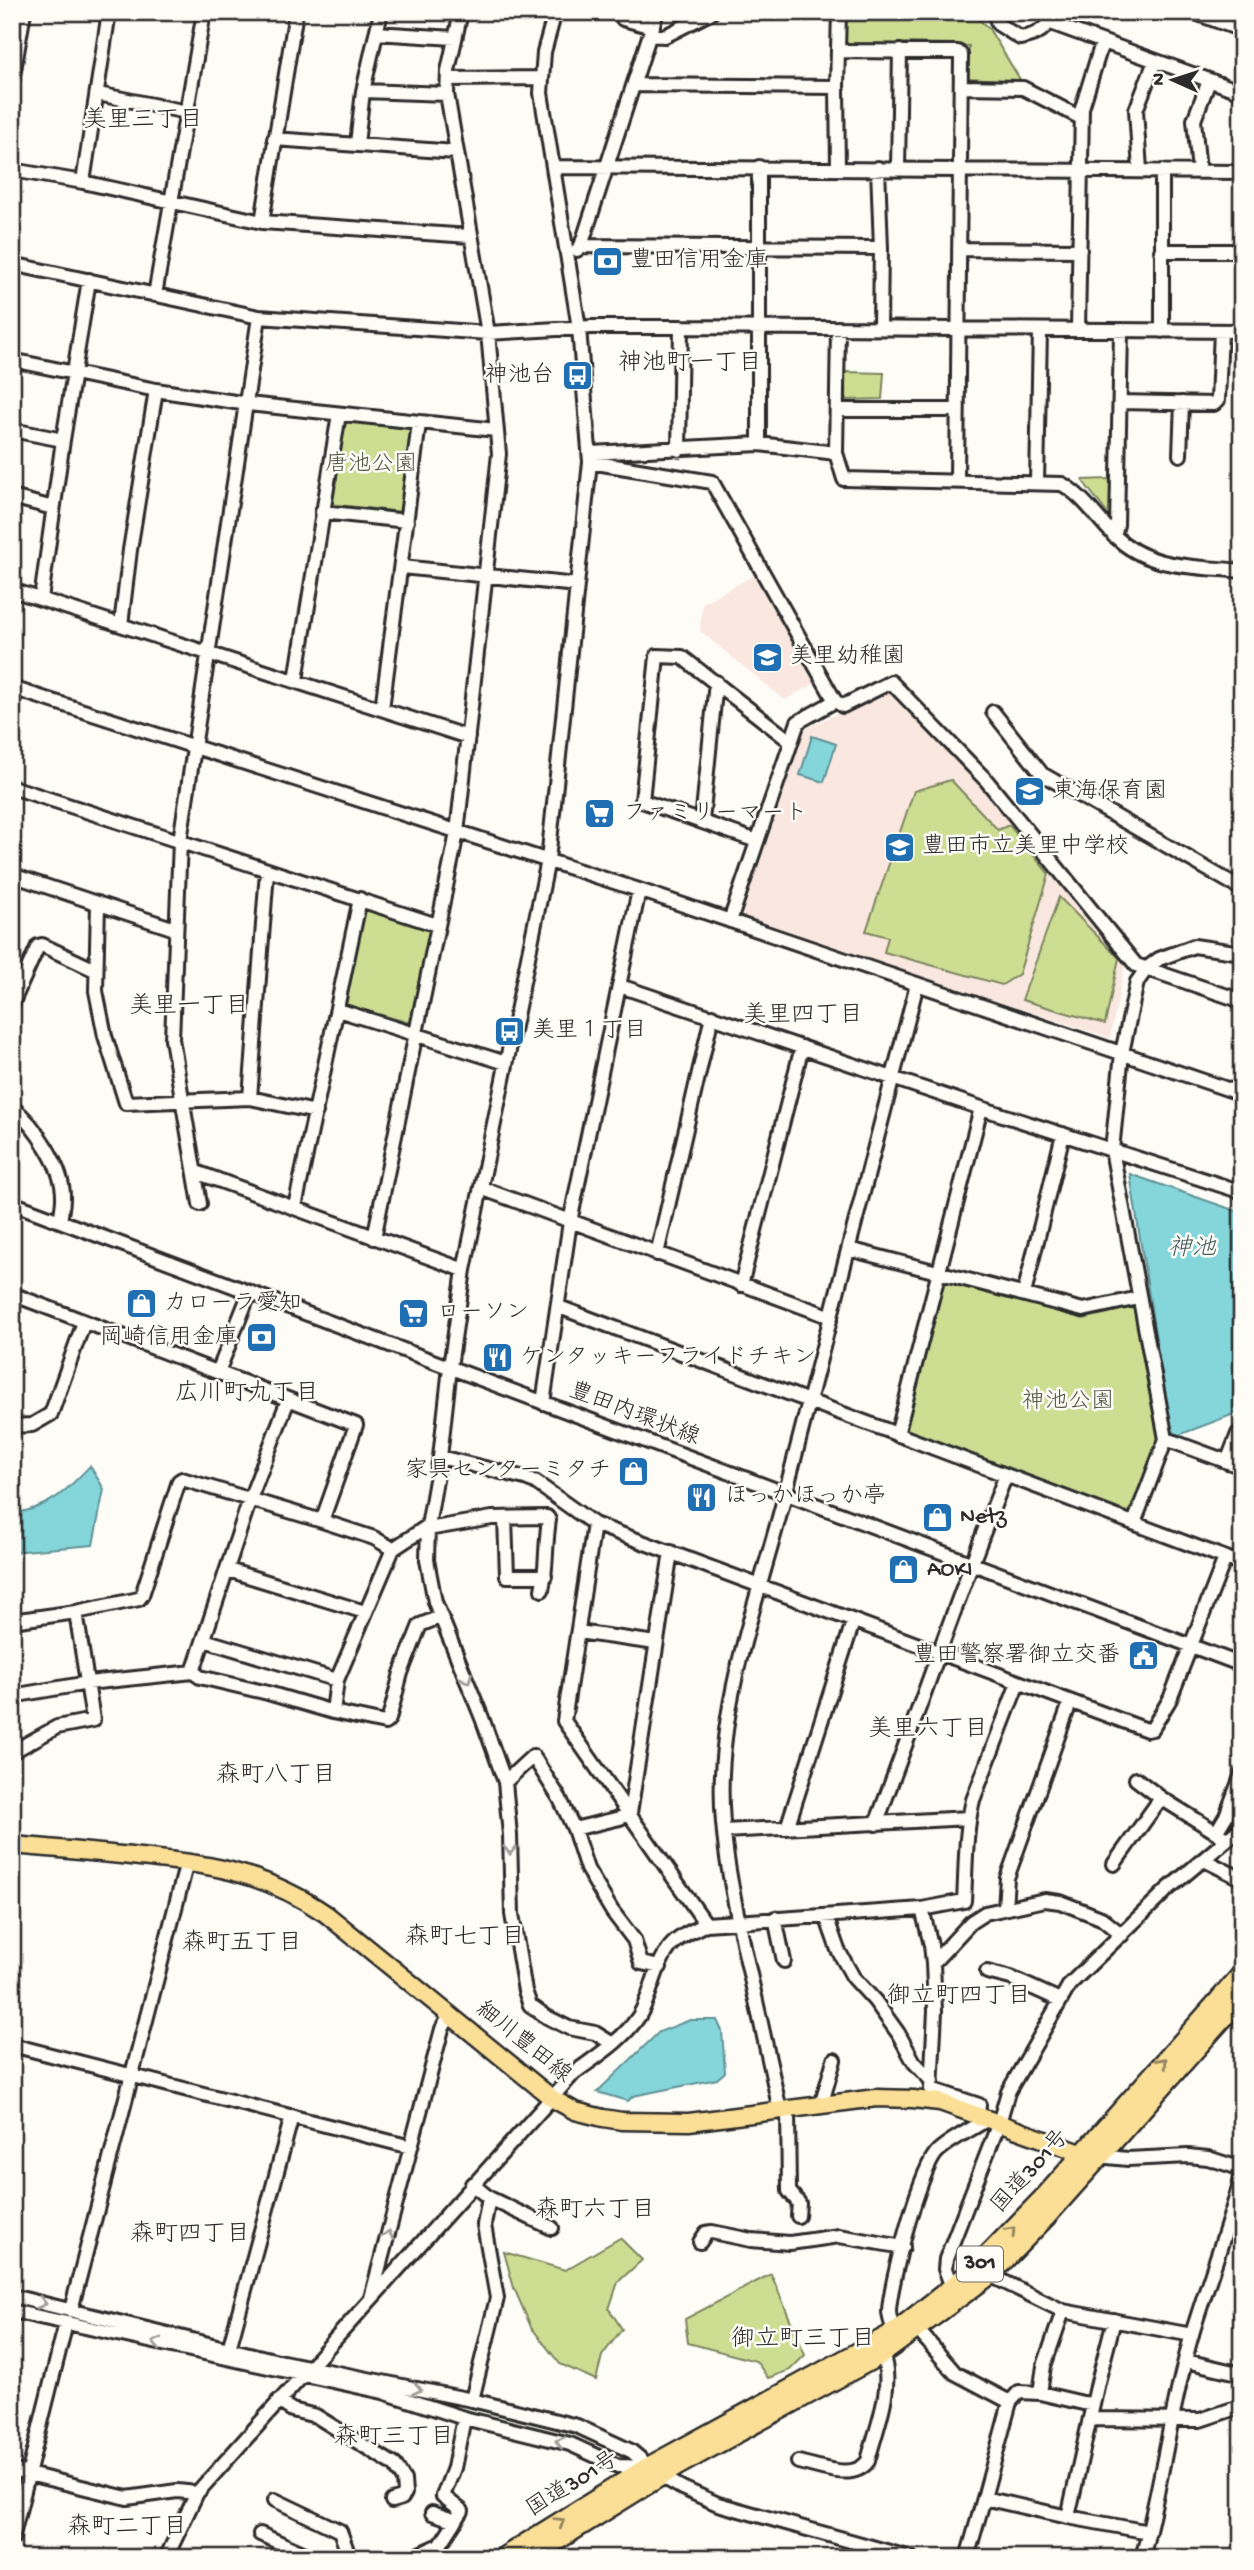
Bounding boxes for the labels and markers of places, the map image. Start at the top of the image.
bank icon: 豊田信用金庫 [590,244,624,278]
place label: 豊田信用金庫 [630,247,768,275]
bus stop icon: 神池台 [560,359,594,393]
place label: 神池台 [485,362,554,390]
school or university icon: 美里幼稚園 [750,640,784,674]
place label: 美里幼稚園 [790,643,905,671]
school or university icon: 東海保育園 [1012,775,1046,809]
place label: 東海保育園 [1052,778,1167,806]
supermarket icon: ファミリーマート [583,797,617,831]
place label: ファミリーマート [623,801,807,828]
school or university icon: 豊田市立美里中学校 [882,830,916,864]
place label: 豊田市立美里中学校 [922,833,1129,861]
bus stop icon: 美里１丁目 [492,1014,526,1048]
place label: 美里１丁目 [532,1017,647,1045]
shop icon: カローラ愛知 [124,1287,158,1321]
place label: カローラ愛知 [164,1290,302,1318]
supermarket icon: ローソン [397,1296,431,1330]
place label: ローソン [437,1300,529,1327]
bank icon: 岡崎信用金庫 [244,1321,278,1355]
place label: 岡崎信用金庫 [100,1324,238,1352]
restaurant icon: ケンタッキーフライドチキン [480,1341,514,1375]
place label: ケンタッキーフライドチキン [520,1345,816,1372]
shop icon: 家具センターミタチ [617,1454,651,1488]
place label: 家具センターミタチ [405,1457,611,1485]
restaurant icon: ほっかほっか亭 [685,1480,719,1514]
place label: ほっかほっか亭 [725,1483,886,1511]
shop icon: Netz [920,1500,954,1534]
place label: Netz [960,1504,1007,1531]
shop icon: AOKI [887,1553,921,1587]
place label: AOKI [927,1557,973,1584]
public building icon: 豊田警察署御立交番 [1126,1639,1160,1673]
place label: 豊田警察署御立交番 [913,1642,1120,1670]

